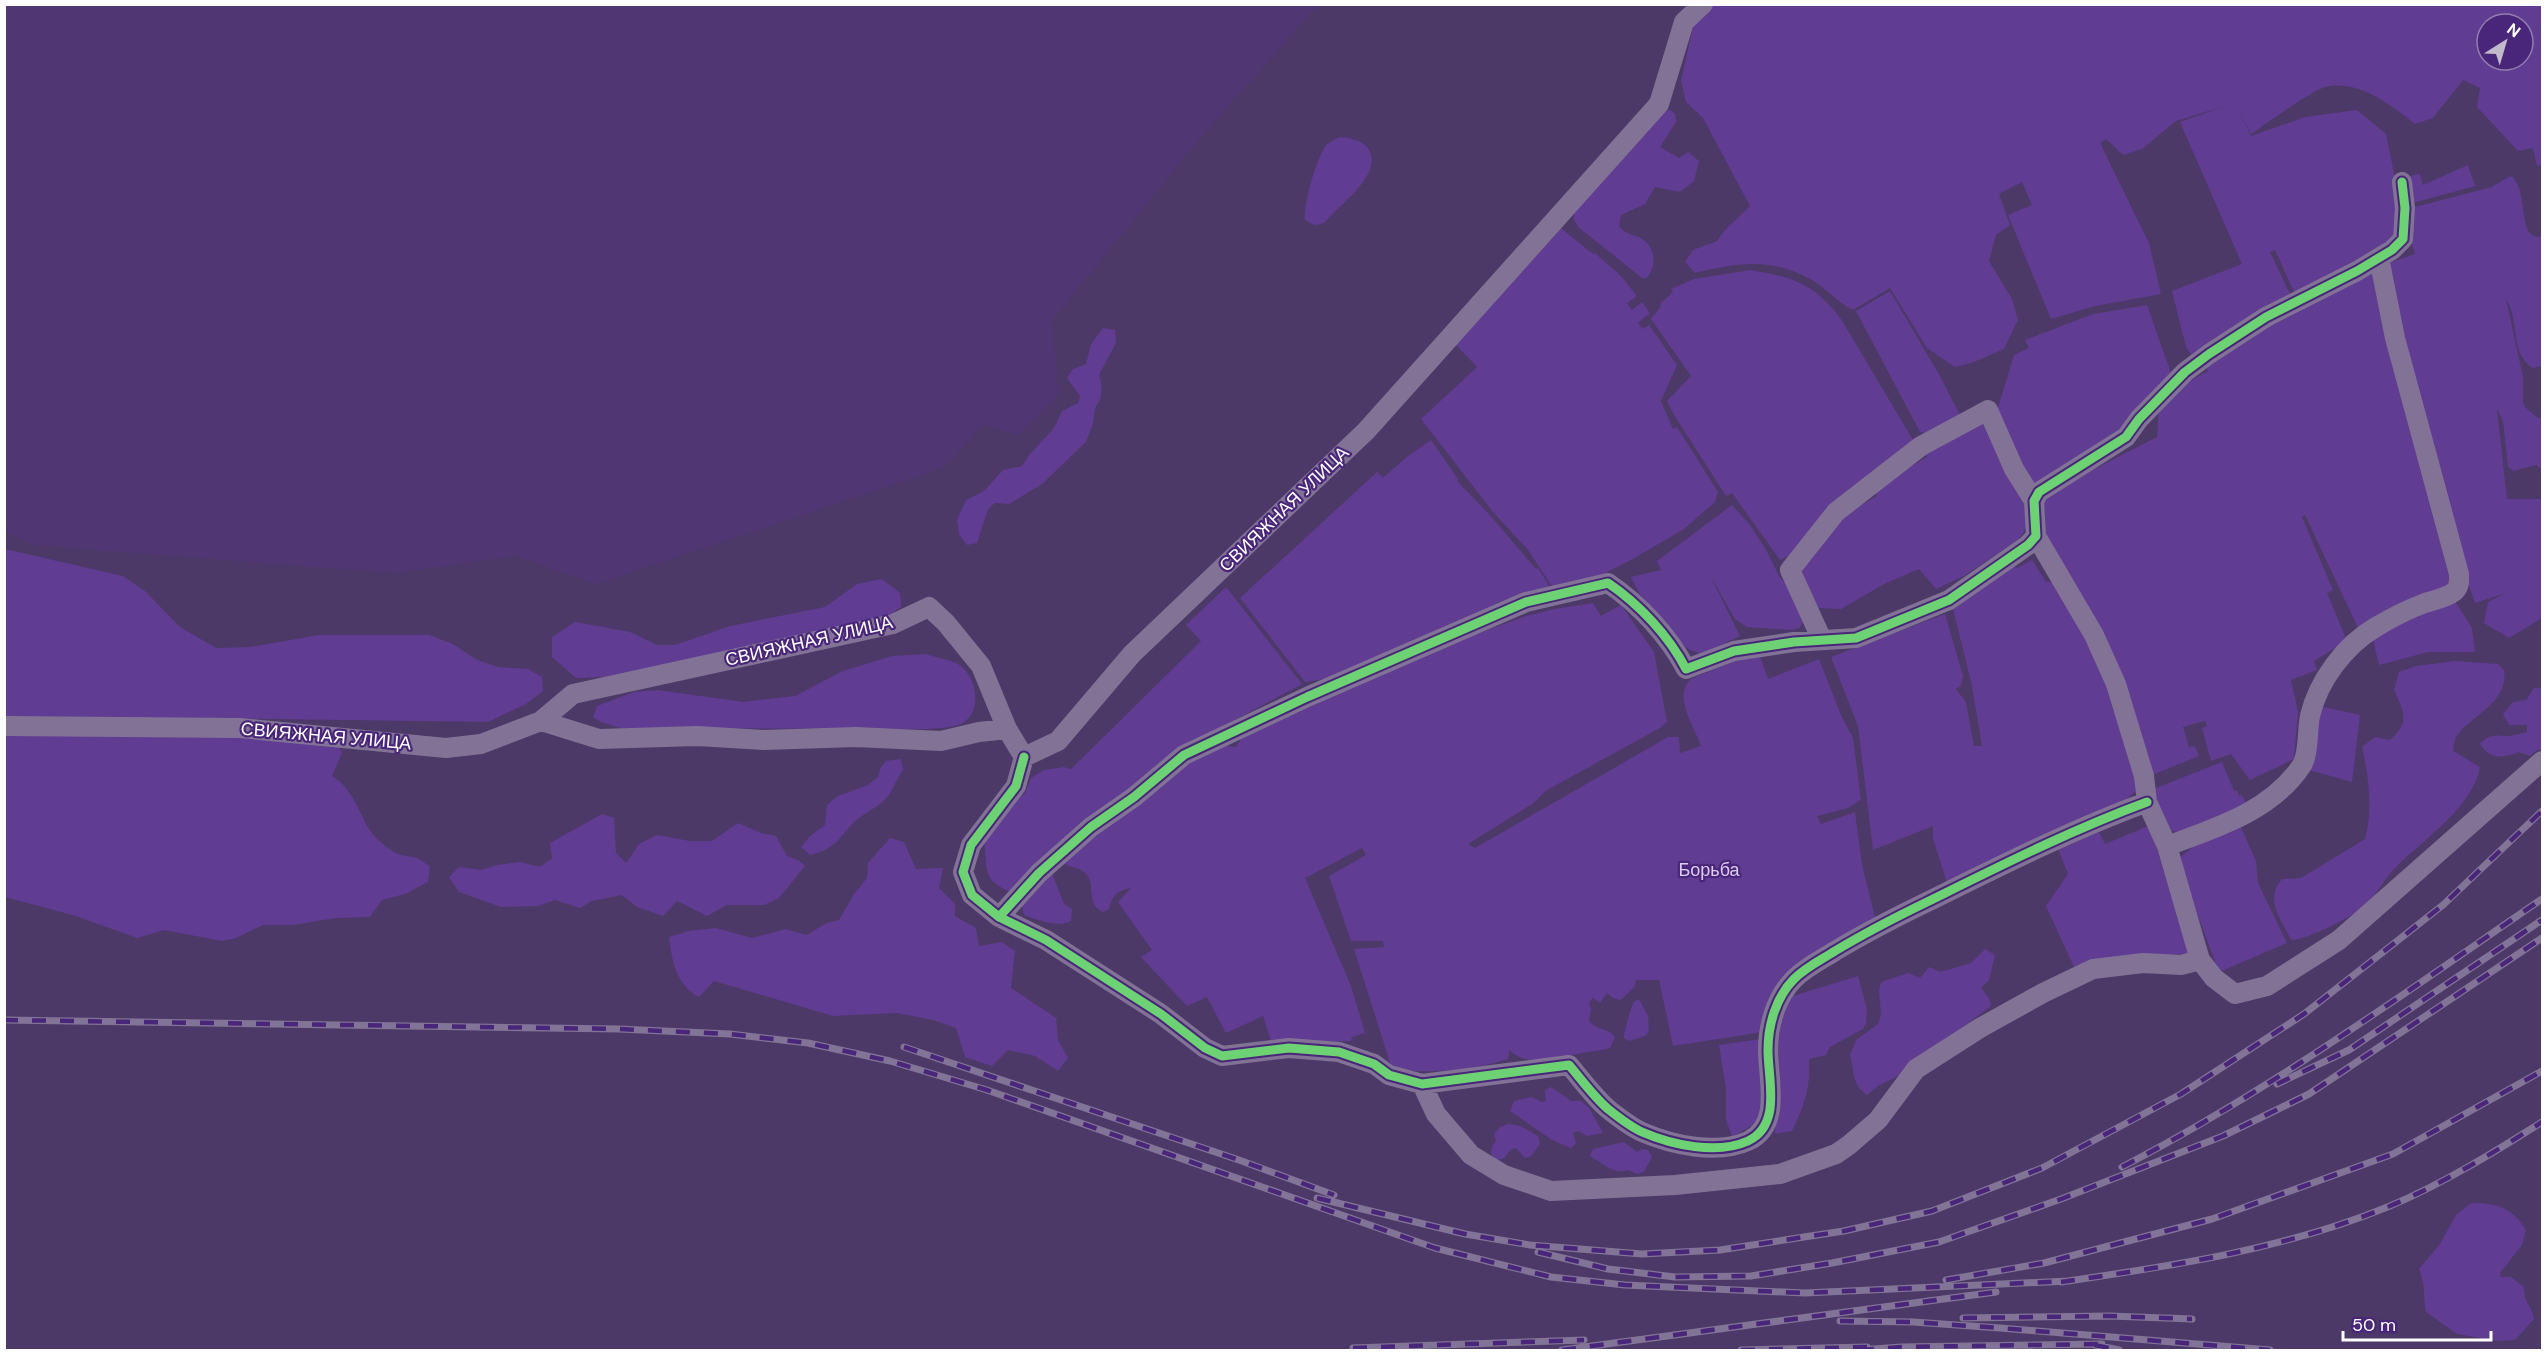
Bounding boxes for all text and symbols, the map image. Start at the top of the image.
north arrow [2475,12,2535,72]
text: N [2503,19,2525,42]
street label: СВИЯЖНАЯ УЛИЦА [1214,441,1354,577]
street label: СВИЯЖНАЯ УЛИЦА [723,610,895,672]
street label: СВИЯЖНАЯ УЛИЦА [240,717,412,755]
park label: Борьба [1678,858,1741,882]
scale bar [2343,1304,2492,1342]
text: 50 m [2352,1313,2396,1337]

